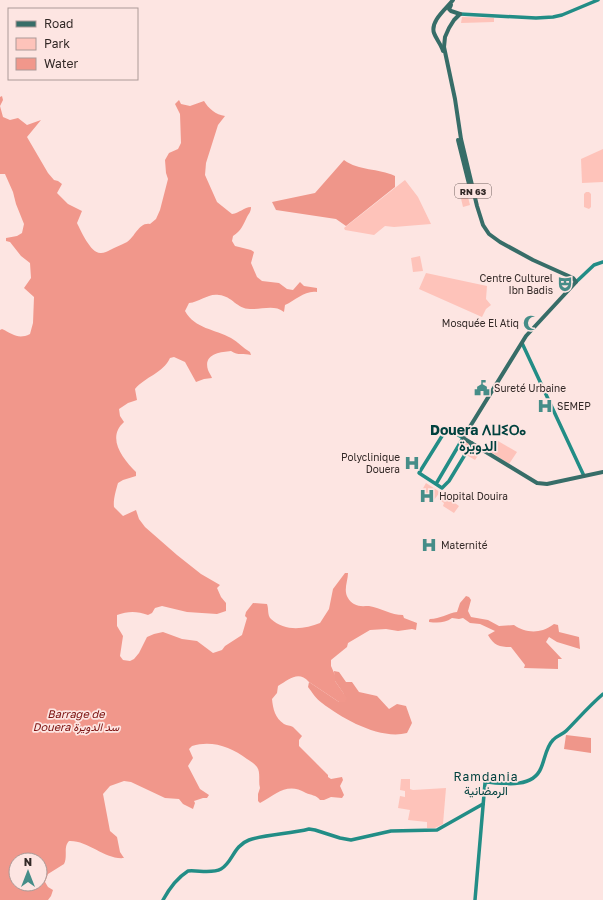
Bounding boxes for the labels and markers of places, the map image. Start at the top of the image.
place label: Centre Culturel Ibn Badis [480,272,553,296]
theatre icon: Centre Culturel Ibn Badis [556,275,574,293]
mosque icon: Mosquée El Atiq [522,314,540,332]
place label: Mosquée El Atiq [442,317,519,329]
public building icon: Sureté Urbaine [473,379,491,397]
place label: Sureté Urbaine [494,382,566,394]
hospital icon: SEMEP [536,397,554,415]
place label: SEMEP [557,400,591,412]
place label: Polyclinique Douera [341,451,400,475]
hospital icon: Polyclinique Douera [403,454,421,472]
hospital icon: Hopital Douira [418,487,436,505]
place label: Hopital Douira [439,490,508,502]
hospital icon: Maternité [420,536,438,554]
place label: Maternité [441,539,488,551]

